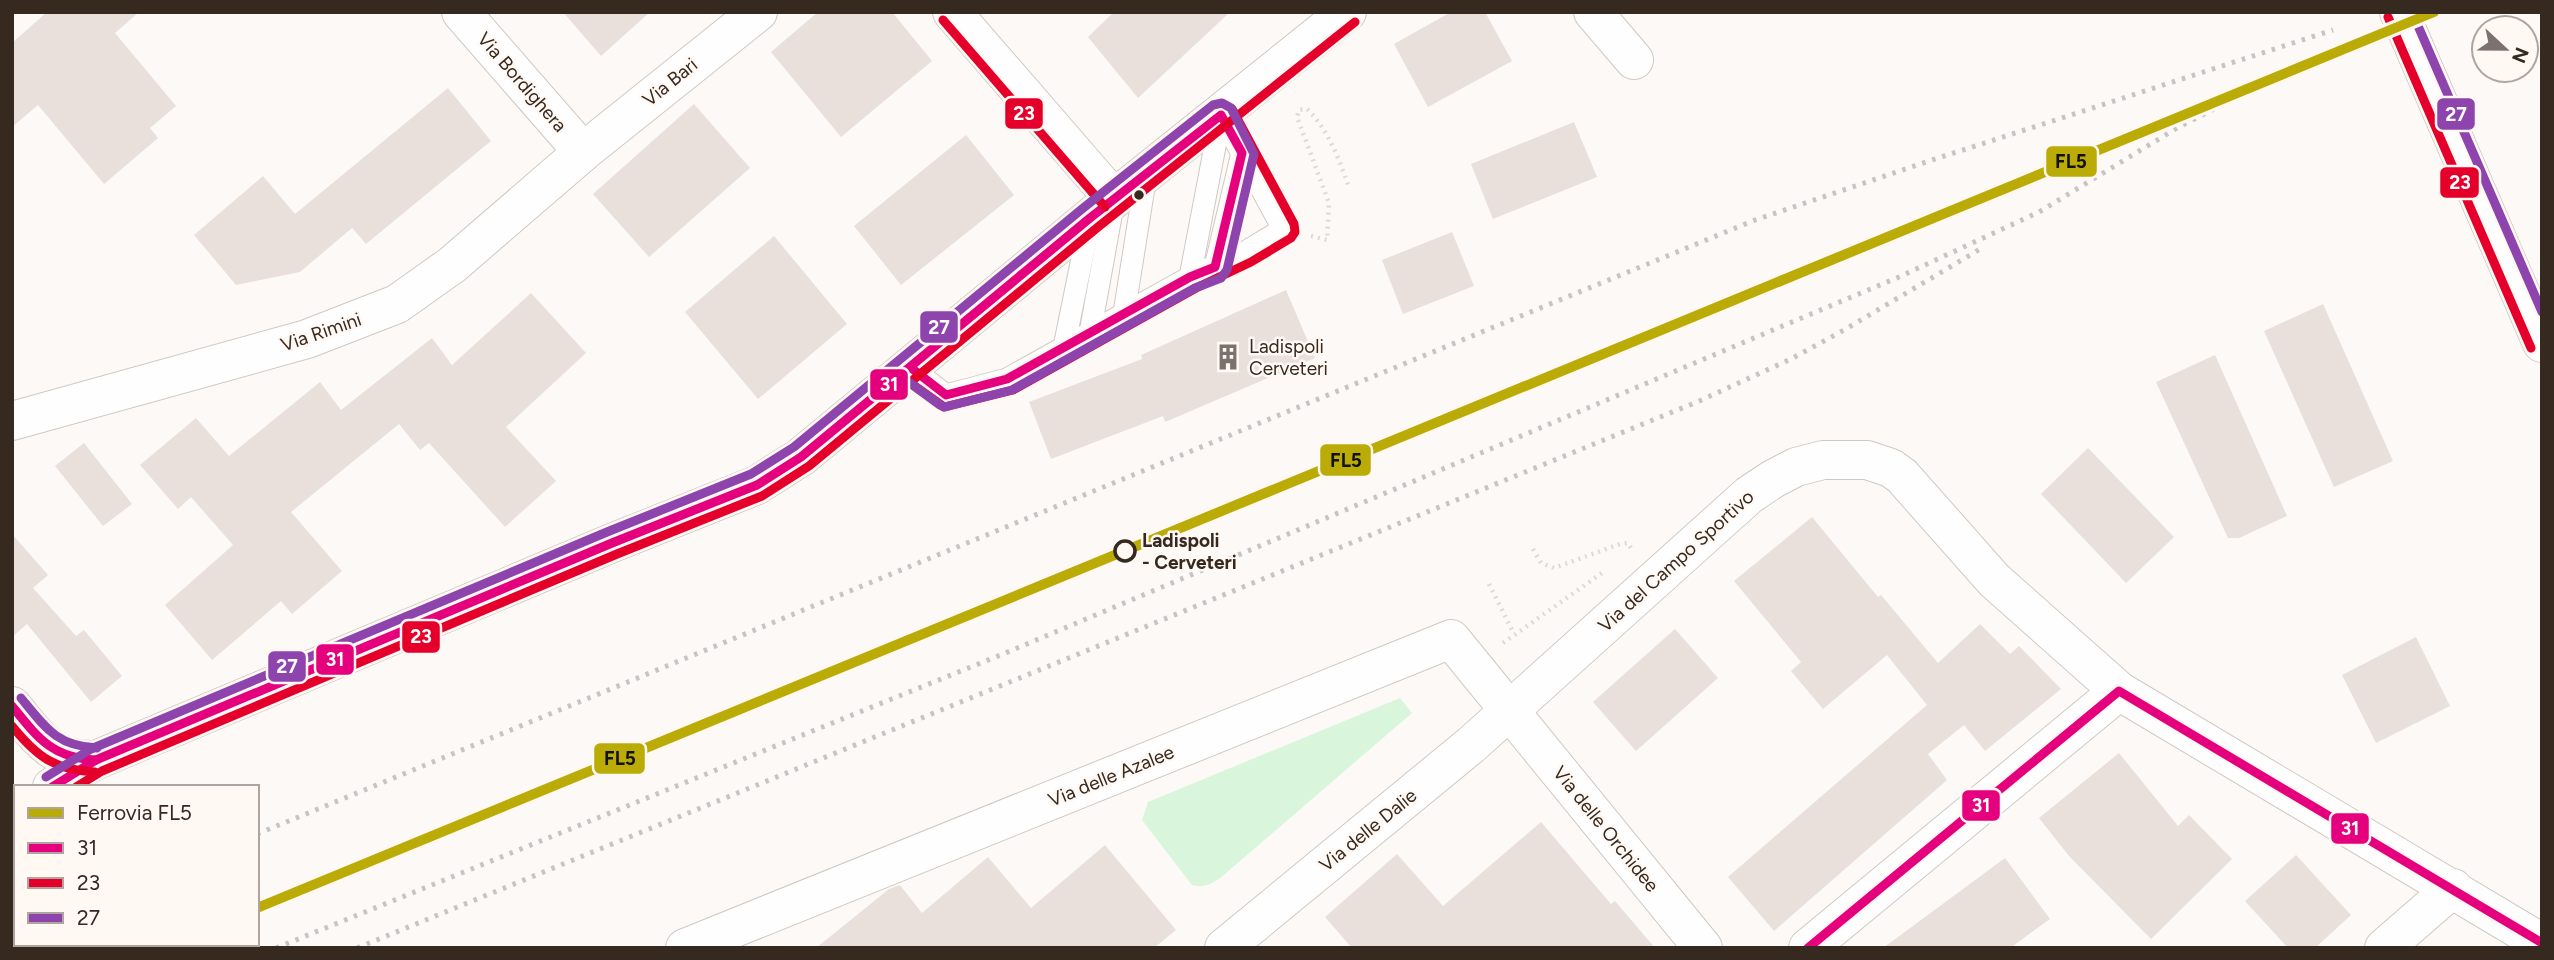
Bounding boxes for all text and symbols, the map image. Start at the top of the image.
north arrow [2470,14,2540,84]
street label: Via Bordighera [472,27,572,137]
text: N [2507,44,2534,66]
street label: Via Bari [638,53,702,111]
line badge: 23 [1004,97,1044,130]
line badge: 27 [2436,97,2476,131]
text: 23 [1013,102,1035,125]
text: 27 [2445,103,2467,126]
line badge: FL5 [2045,145,2098,178]
text: FL5 [2055,150,2087,173]
line badge: 23 [2439,166,2480,199]
text: 23 [2449,171,2471,194]
unlabelled marker [1132,188,1146,202]
street label: Via Rimini [278,307,364,357]
line badge: 27 [919,310,959,344]
text: 27 [928,316,950,339]
place label: Ladispoli Cerveteri [1249,335,1328,380]
building icon: Ladispoli Cerveteri [1213,342,1243,372]
line badge: 31 [869,368,909,401]
text: 31 [880,373,898,396]
line badge: FL5 [1319,443,1372,477]
text: FL5 [1330,449,1362,472]
street label: Via del Campo Sportivo [1593,485,1759,637]
place label: Ladispoli - Cerveteri [1142,529,1237,574]
marker: Ladispoli - Cerveteri [1114,540,1136,562]
line badge: 23 [401,620,441,654]
text: 23 [410,625,432,648]
line badge: 31 [315,643,355,676]
text: 31 [326,648,344,671]
line badge: 27 [267,650,307,683]
text: 27 [276,655,298,678]
street label: Via delle Azalee [1045,740,1177,812]
line badge: FL5 [593,742,646,775]
text: FL5 [604,747,636,770]
street label: Via delle Orchidee [1548,761,1664,897]
street label: Via delle Dalie [1315,784,1421,876]
legend [14,785,259,946]
line badge: 31 [1961,789,2001,822]
text: 31 [1972,794,1990,817]
text: Ferrovia FL5 [77,800,192,825]
line badge: 31 [2330,812,2370,845]
text: 31 [2341,817,2359,840]
text: 31 [77,835,97,860]
text: 23 [77,870,100,895]
text: 27 [77,905,100,930]

